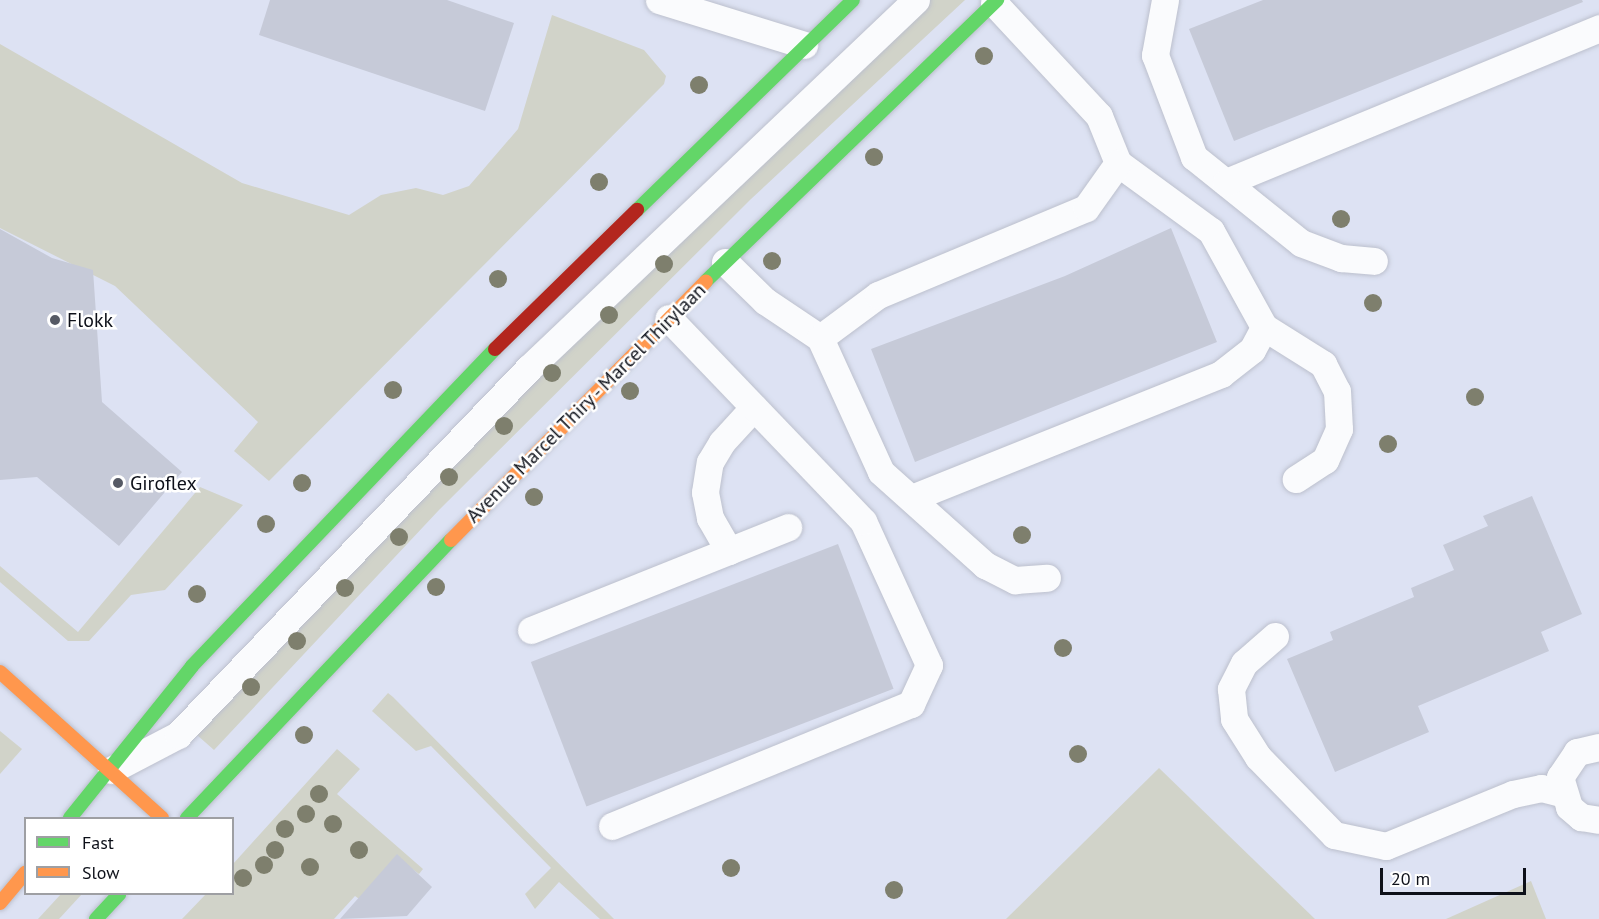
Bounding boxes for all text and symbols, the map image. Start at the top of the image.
street label: Avenue Marcel Thiry - Marcel Thirylaan [459,276,713,530]
place label: Flokk [67,308,113,332]
marker: Flokk [48,313,62,327]
place label: Giroflex [130,471,197,495]
marker: Giroflex [111,476,125,490]
legend [24,817,234,895]
text: Fast [82,831,114,854]
scale bar [1383,856,1528,894]
text: Slow [82,861,120,884]
text: 20 m [1391,867,1430,890]

